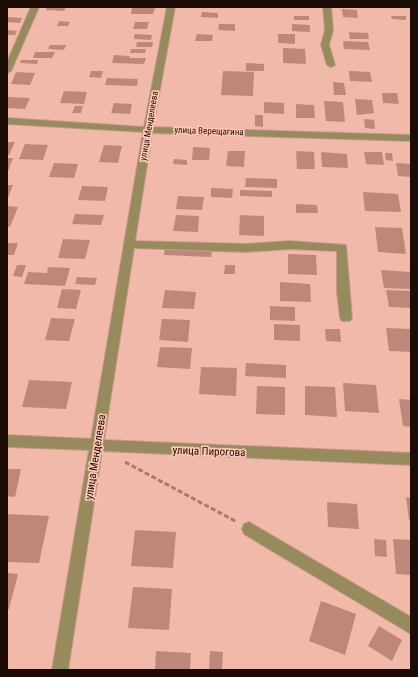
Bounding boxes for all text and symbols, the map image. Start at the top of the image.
street label: улица Менделеева [138,90,160,162]
street label: улица Верещагина [174,125,244,137]
street label: улица Менделеева [82,414,109,501]
street label: улица Пирогова [172,444,246,459]

